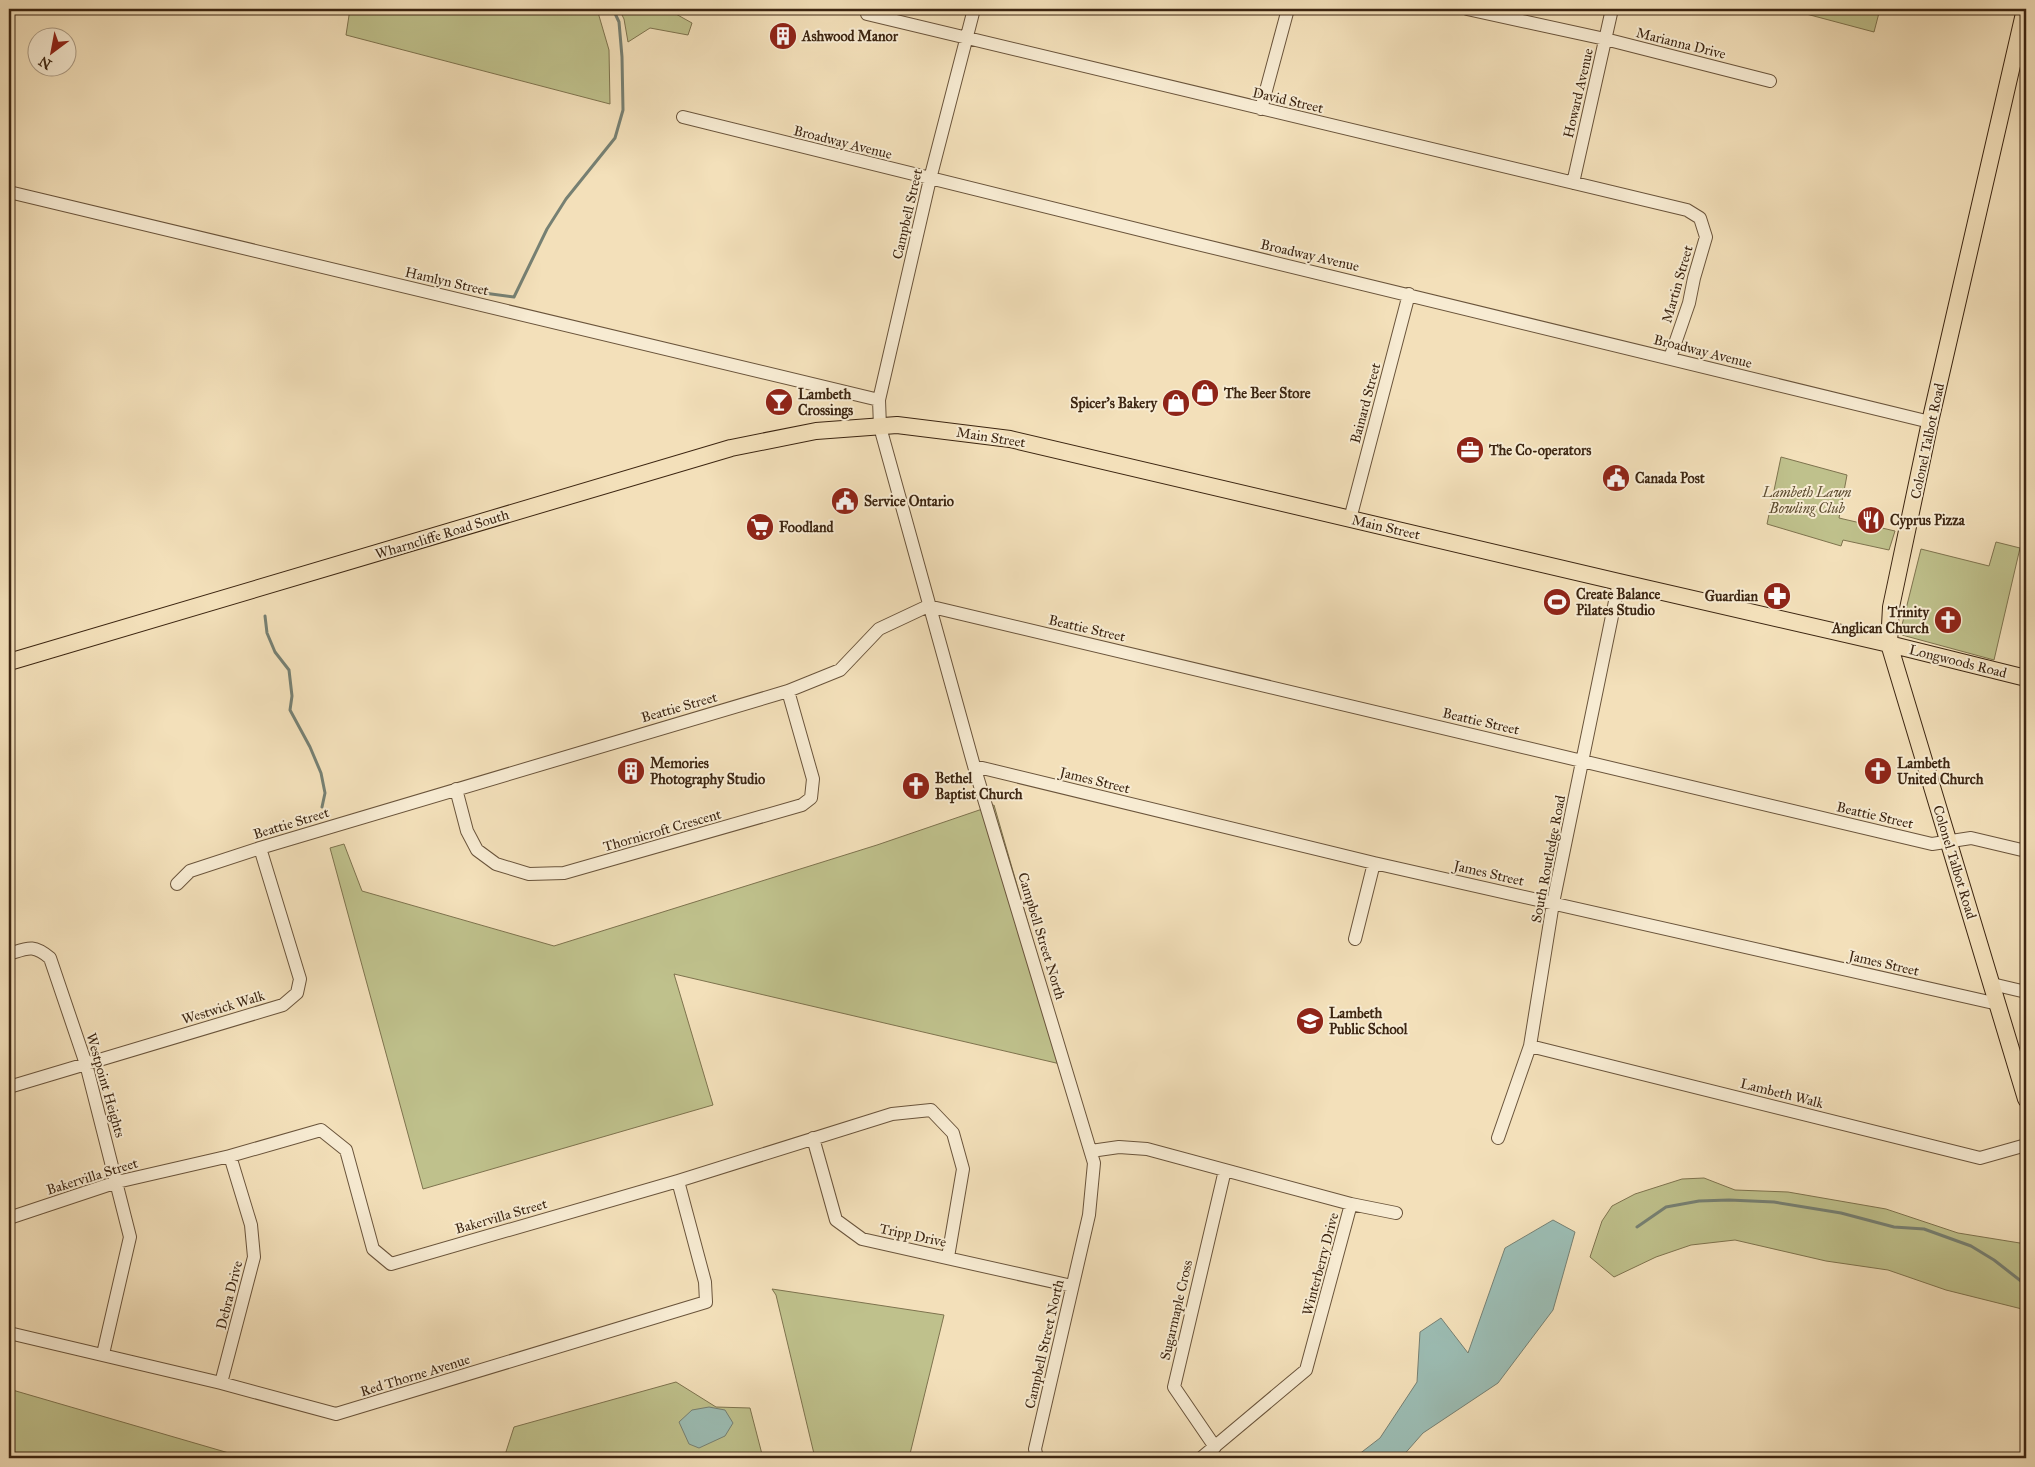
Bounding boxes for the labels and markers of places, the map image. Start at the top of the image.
building icon: Ashwood Manor [768,21,798,51]
place label: Ashwood Manor [801,28,899,45]
shop icon: The Beer Store [1190,378,1220,408]
place label: The Beer Store [1223,385,1311,402]
place label: Lambeth Crossings [798,386,853,420]
bar icon: Lambeth Crossings [764,387,794,417]
shop icon: Spicer's Bakery [1161,388,1191,418]
place label: Spicer's Bakery [1070,395,1158,413]
office icon: The Co-operators [1455,435,1485,465]
place label: The Co-operators [1488,442,1591,460]
public building icon: Canada Post [1601,463,1631,493]
place label: Canada Post [1635,470,1705,487]
public building icon: Service Ontario [830,486,860,516]
place label: Service Ontario [864,493,954,510]
restaurant icon: Cyprus Pizza [1856,505,1886,535]
supermarket icon: Foodland [745,512,775,542]
place label: Cyprus Pizza [1890,512,1966,530]
place label: Foodland [779,519,834,536]
pharmacy icon: Guardian [1762,581,1792,611]
place label: Create Balance Pilates Studio [1576,586,1661,619]
sports icon: Create Balance Pilates Studio [1542,587,1572,617]
place label: Guardian [1705,588,1758,605]
place label: Trinity Anglican Church [1831,604,1930,638]
church icon: Trinity Anglican Church [1933,605,1963,635]
place label: Memories Photography Studio [650,755,765,789]
place label: Lambeth United Church [1897,755,1984,788]
building icon: Memories Photography Studio [616,756,646,786]
church icon: Lambeth United Church [1863,756,1893,786]
place label: Bethel Baptist Church [935,770,1023,804]
church icon: Bethel Baptist Church [901,771,931,801]
place label: Lambeth Public School [1329,1005,1409,1038]
school or university icon: Lambeth Public School [1295,1006,1325,1036]

